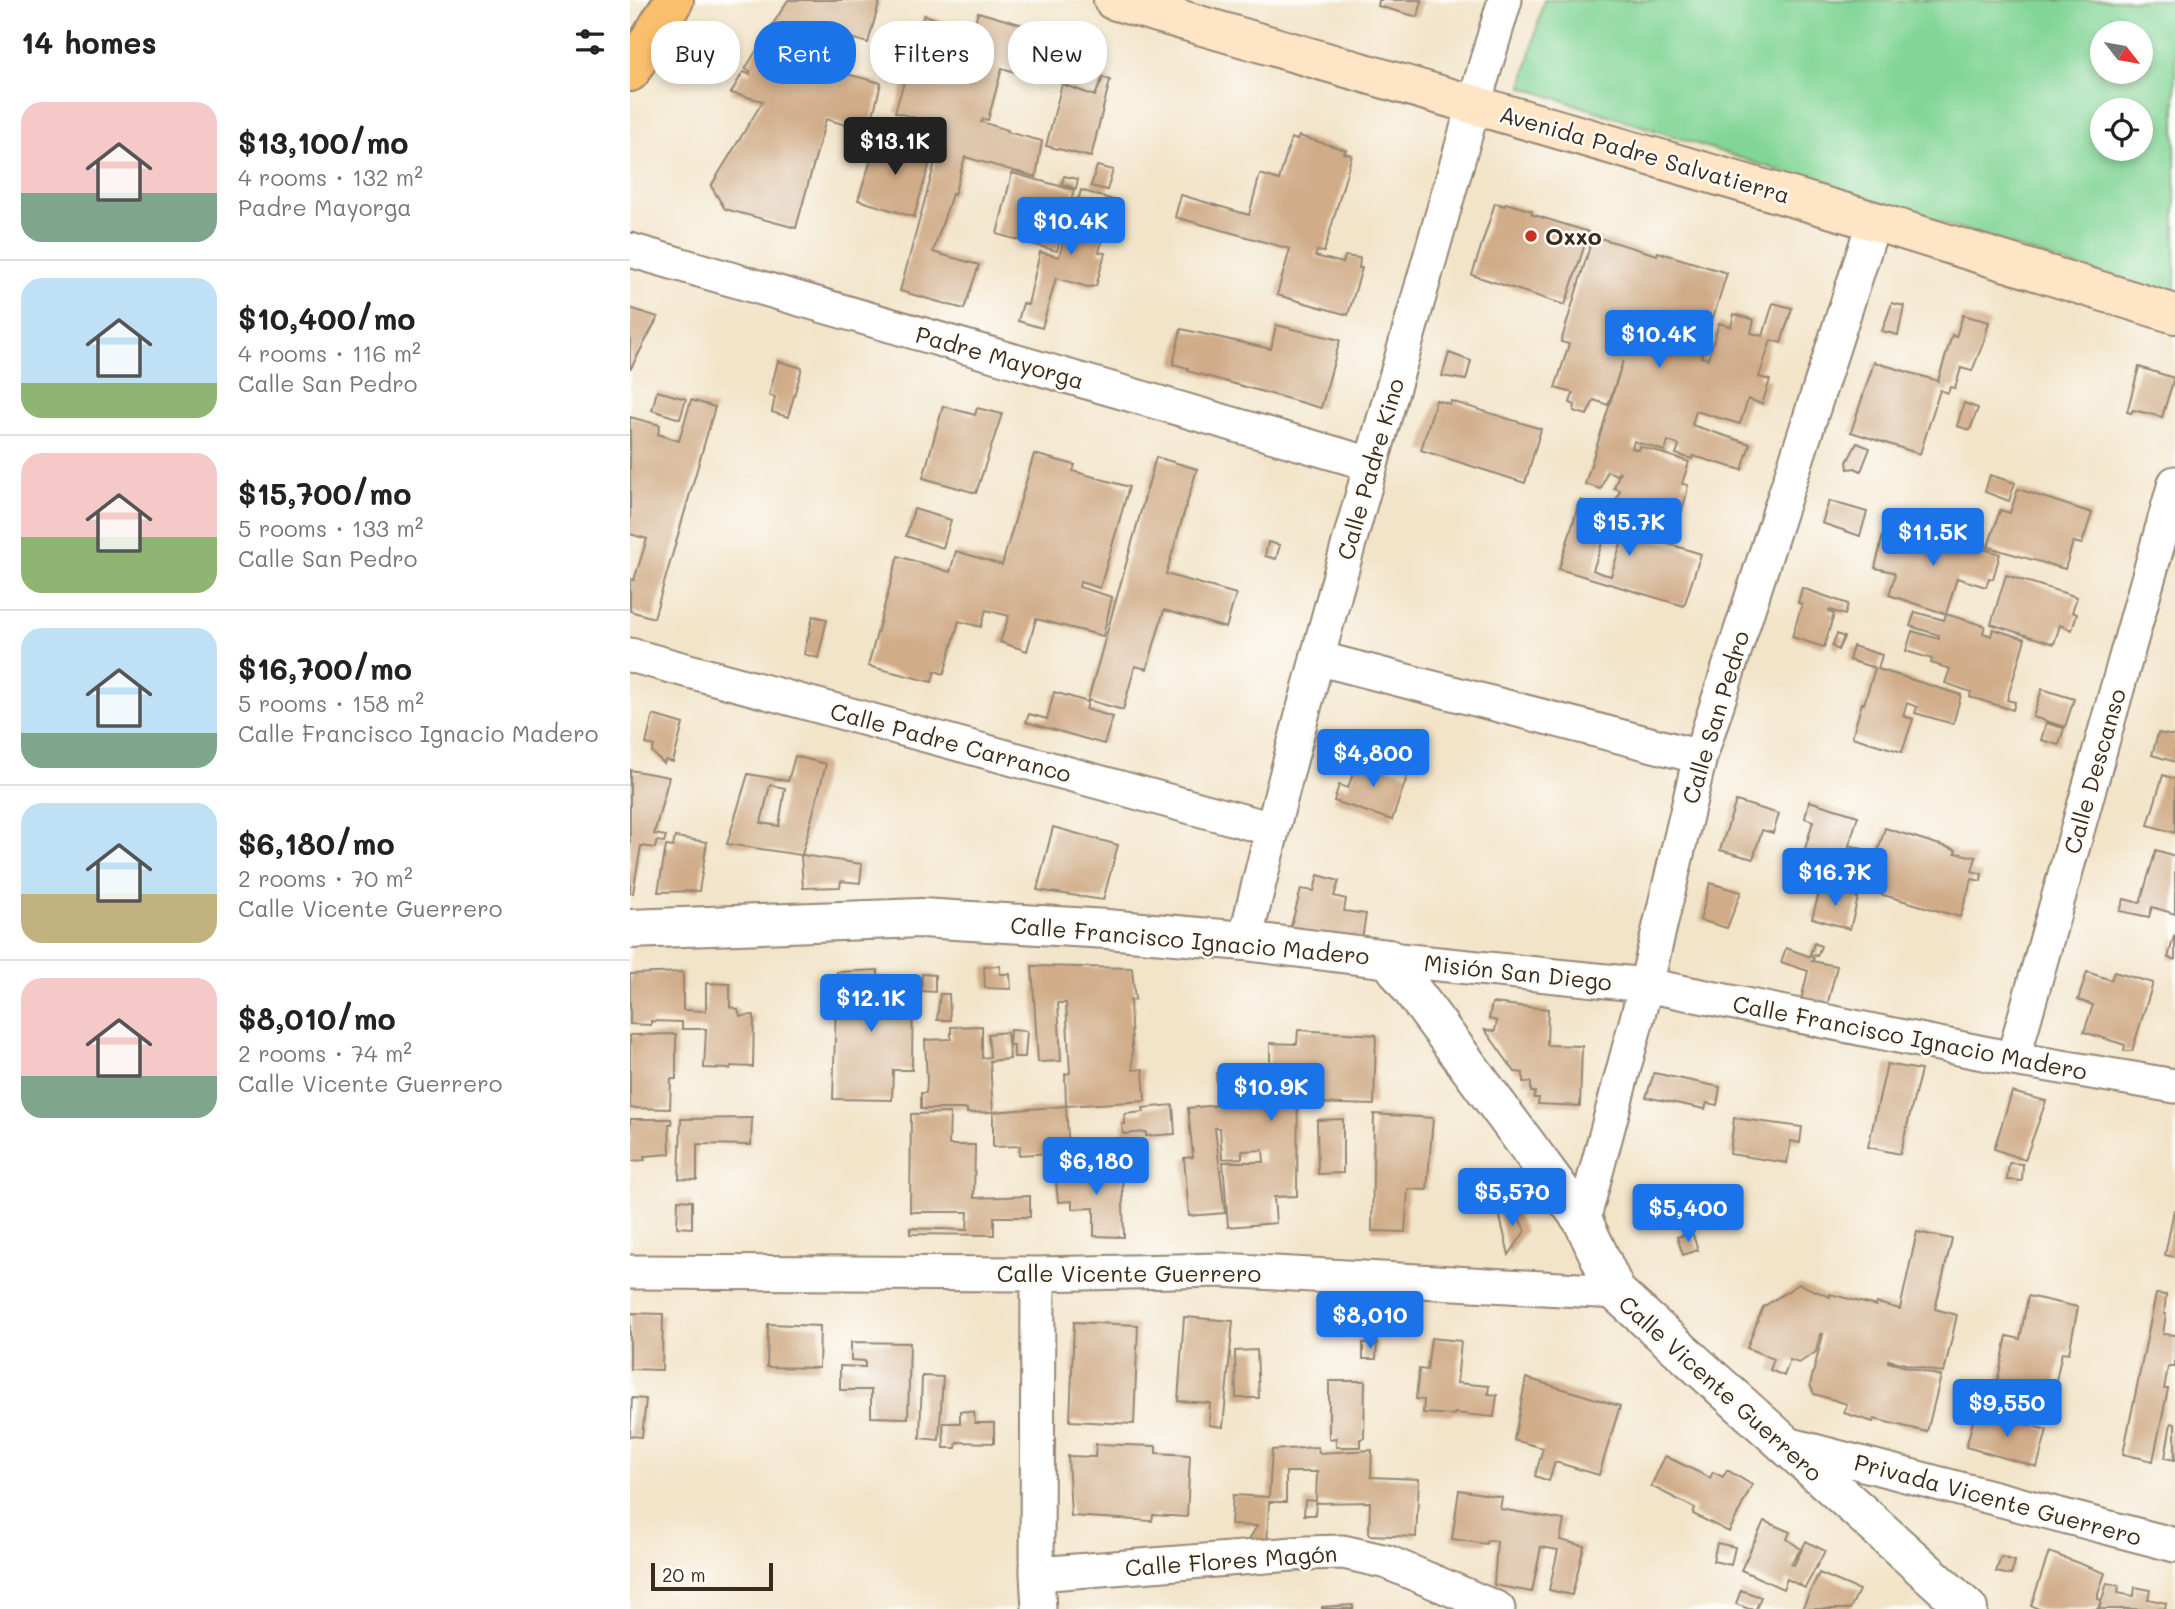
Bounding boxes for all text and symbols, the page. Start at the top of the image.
chip: Buy [651,21,740,84]
chip: Rent [754,21,856,84]
chip: Filters [870,21,994,84]
chip: New [1008,21,1107,84]
north arrow [2090,21,2152,84]
map controls [2090,21,2153,161]
text: 14 homes [21,22,157,62]
icon: filters [571,23,609,61]
street label: Avenida Padre Salvatierra [1496,98,1794,210]
button: locate [2090,98,2153,161]
pin: $13.1K [838,118,952,177]
text: $13,100/mo [238,122,408,162]
text: $13.1K [860,125,930,155]
icon: home [77,130,161,214]
text: 4 rooms · 132 m² [238,162,423,192]
text: Padre Mayorga [238,192,412,222]
pin: $10.4K [1014,198,1128,257]
text: $10.4K [1033,205,1109,235]
place label: Oxxo [1545,221,1602,251]
marker: Oxxo [1523,228,1539,244]
text: $10,400/mo [238,298,415,338]
icon: home [77,306,161,390]
pin: $10.4K [1602,310,1716,370]
text: $10.4K [1621,318,1697,348]
street label: Padre Mayorga [912,319,1088,395]
text: 4 rooms · 116 m² [238,338,421,368]
text: Calle San Pedro [238,368,417,398]
street label: Calle Padre Kino [1330,375,1410,563]
text: $15,700/mo [238,473,411,513]
icon: home [77,481,161,565]
pin: $15.7K [1572,498,1686,558]
text: $15.7K [1593,506,1665,536]
pin: $11.5K [1876,508,1990,568]
text: 5 rooms · 133 m² [238,513,423,543]
text: $11.5K [1898,516,1968,546]
text: Calle San Pedro [238,543,417,573]
street label: Calle San Pedro [1674,627,1756,807]
text: $16,700/mo [238,648,412,688]
icon: home [77,656,161,740]
street label: Calle Descanso [2056,685,2132,857]
text: 5 rooms · 158 m² [238,688,424,718]
street label: Calle Padre Carranco [827,695,1075,789]
text: Calle Francisco Ignacio Madero [238,718,598,748]
pin: $4,800 [1316,730,1430,789]
text: $4,800 [1333,737,1413,767]
text: $6,180/mo [238,823,395,863]
icon: home [77,831,161,915]
pin: $16.7K [1778,848,1892,908]
text: $16.7K [1798,856,1872,886]
text: 2 rooms · 70 m² [238,863,413,893]
text: Calle Vicente Guerrero [238,893,502,923]
street label: Calle Francisco Ignacio Madero [1009,909,1371,971]
street label: Misión San Diego [1423,947,1613,997]
pin: $12.1K [814,974,928,1034]
text: $12.1K [836,982,906,1012]
street label: Calle Francisco Ignacio Madero [1730,988,2090,1086]
text: $8,010/mo [238,998,396,1038]
icon: home [77,1006,161,1090]
text: 2 rooms · 74 m² [238,1038,412,1068]
pin: $10.9K [1214,1064,1328,1123]
text: Calle Vicente Guerrero [238,1068,502,1098]
text: $10.9K [1233,1071,1309,1101]
pin: $6,180 [1039,1138,1153,1197]
text: $6,180 [1059,1145,1133,1175]
pin: $5,570 [1455,1168,1569,1228]
text: $5,570 [1474,1176,1550,1206]
pin: $5,400 [1631,1184,1745,1244]
text: $5,400 [1649,1192,1727,1222]
street label: Calle Vicente Guerrero [997,1258,1261,1288]
street label: Calle Vicente Guerrero [1613,1288,1829,1488]
pin: $8,010 [1313,1292,1427,1351]
text: $8,010 [1332,1299,1408,1329]
pin: $9,550 [1950,1380,2064,1439]
text: $9,550 [1969,1387,2045,1417]
street label: Privada Vicente Guerrero [1851,1446,2145,1552]
street label: Calle Flores Magón [1124,1538,1338,1582]
scale bar [651,1560,774,1592]
text: 20 m [662,1562,706,1587]

